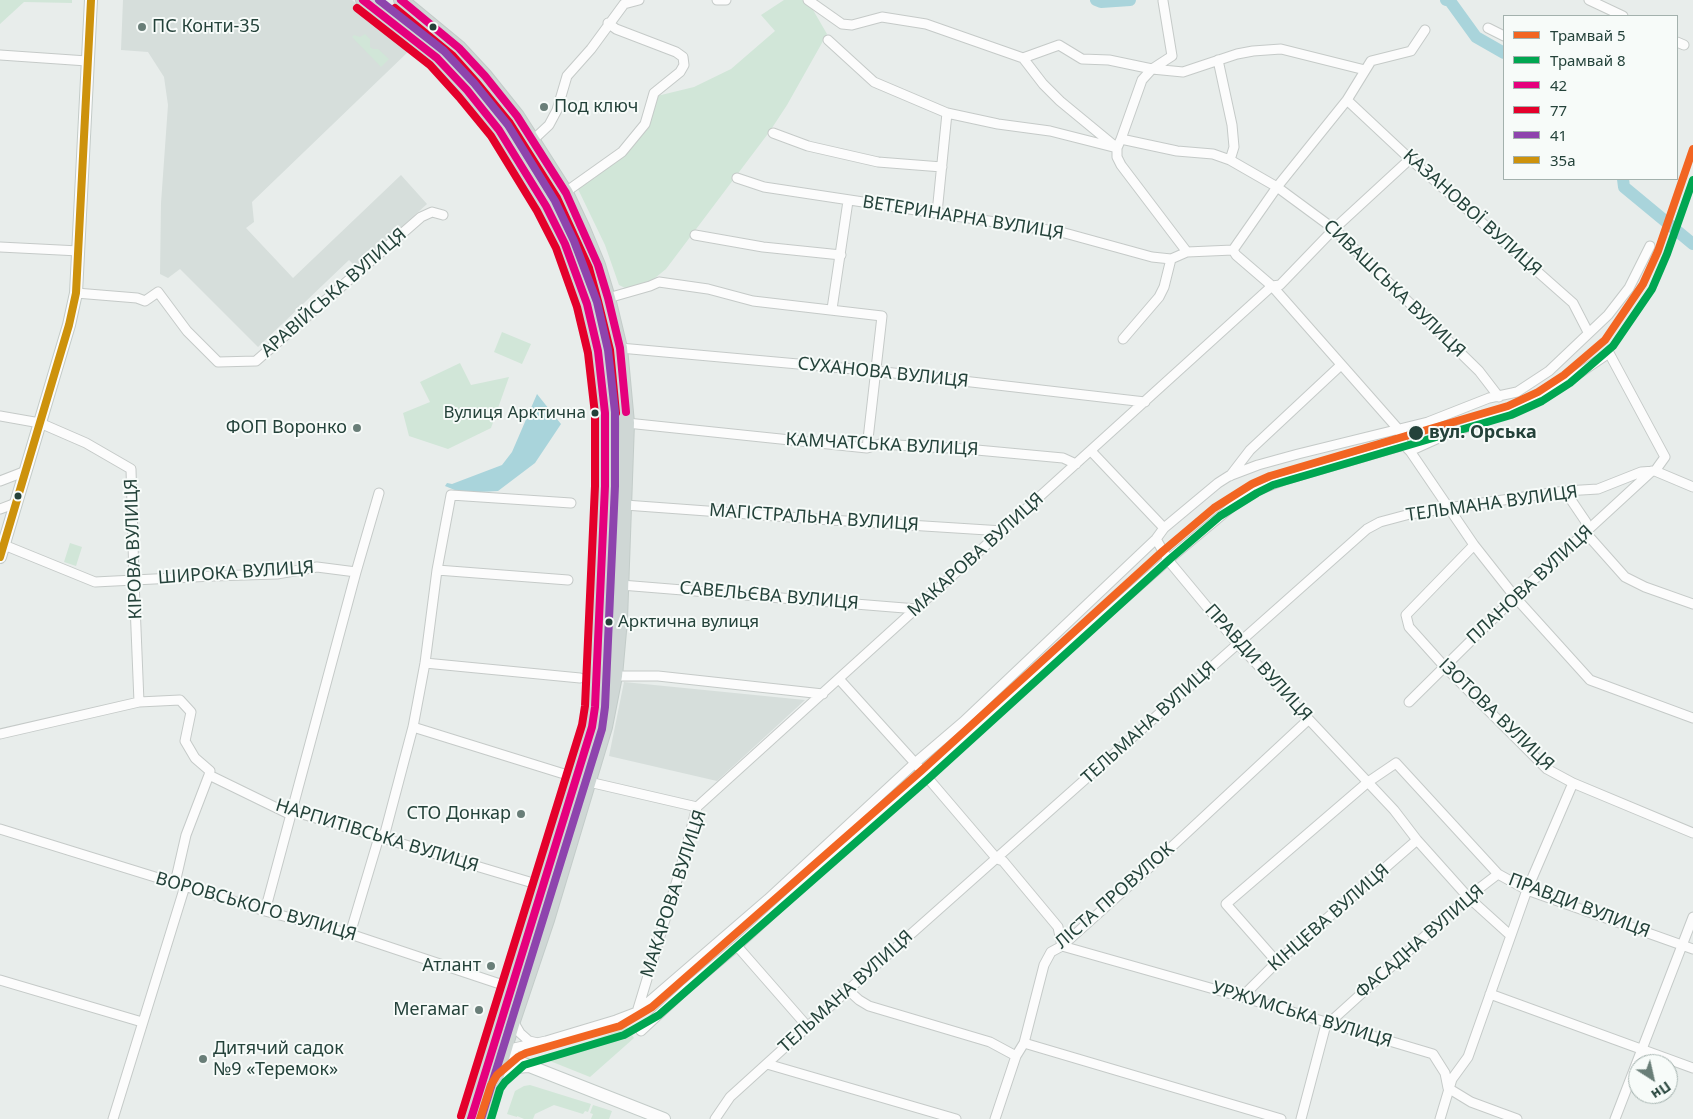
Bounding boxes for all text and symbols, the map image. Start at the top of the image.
legend [1503,15,1678,180]
place label: ПС Конти-35 [152,16,260,38]
marker: ПС Конти-35 [136,21,148,33]
unlabelled marker [428,22,438,32]
text: Трамвай 5 [1550,25,1625,45]
text: Трамвай 8 [1550,50,1625,70]
text: 42 [1550,75,1567,95]
place label: Под ключ [554,96,638,118]
text: 77 [1550,100,1567,120]
marker: Под ключ [538,101,550,113]
text: 41 [1550,125,1567,145]
street label: КАЗАНОВОЇ ВУЛИЦЯ [1398,145,1546,281]
text: 35а [1550,150,1576,170]
street label: ВЕТЕРИНАРНА ВУЛИЦЯ [861,191,1065,245]
street label: СИВАШСЬКА ВУЛИЦЯ [1319,216,1469,362]
street label: АРАВІЙСЬКА ВУЛИЦЯ [257,224,411,362]
street label: СУХАНОВА ВУЛИЦЯ [796,353,970,393]
place label: Вулиця Арктична [443,403,586,423]
marker: Вулиця Арктична [590,408,600,418]
place label: ФОП Воронко [226,417,347,439]
marker: ФОП Воронко [351,422,363,434]
place label: вул. Орська [1429,422,1537,444]
marker: вул. Орська [1407,424,1425,442]
street label: КАМЧАТСЬКА ВУЛИЦЯ [785,429,979,461]
street label: КІРОВА ВУЛИЦЯ [121,478,147,620]
street label: ТЕЛЬМАНА ВУЛИЦЯ [1405,481,1579,527]
street label: МАКАРОВА ВУЛИЦЯ [904,488,1048,622]
unlabelled marker [13,491,23,501]
street label: МАГІСТРАЛЬНА ВУЛИЦЯ [708,500,920,536]
street label: ПЛАНОВА ВУЛИЦЯ [1463,521,1597,649]
street label: ШИРОКА ВУЛИЦЯ [157,557,315,589]
street label: САВЕЛЬЄВА ВУЛИЦЯ [679,577,859,615]
street label: ПРАВДИ ВУЛИЦЯ [1200,600,1316,726]
place label: Арктична вулиця [618,612,759,632]
marker: Арктична вулиця [604,617,614,627]
street label: ІЗОТОВА ВУЛИЦЯ [1434,654,1558,776]
street label: ТЕЛЬМАНА ВУЛИЦЯ [1077,657,1221,789]
street label: НАРПИТІВСЬКА ВУЛИЦЯ [273,795,481,877]
place label: СТО Донкар [406,803,511,825]
street label: МАКАРОВА ВУЛИЦЯ [637,807,711,981]
marker: СТО Донкар [515,808,527,820]
street label: ЛІСТА ПРОВУЛОК [1051,838,1179,954]
street label: КІНЦЕВА ВУЛИЦЯ [1264,860,1394,976]
street label: ВОРОВСЬКОГО ВУЛИЦЯ [153,868,359,946]
street label: ПРАВДИ ВУЛИЦЯ [1505,869,1653,943]
street label: ФАСАДНА ВУЛИЦЯ [1351,880,1489,1004]
street label: ТЕЛЬМАНА ВУЛИЦЯ [774,926,918,1058]
place label: Атлант [422,955,481,977]
marker: Атлант [485,960,497,972]
street label: УРЖУМСЬКА ВУЛИЦЯ [1209,977,1395,1053]
place label: Мегамаг [393,999,469,1021]
marker: Мегамаг [473,1004,485,1016]
place label: Дитячий садок №9 «Теремок» [213,1038,344,1080]
marker: Дитячий садок №9 «Теремок» [197,1053,209,1065]
north arrow [1628,1054,1678,1104]
text: Пн [1648,1077,1675,1104]

